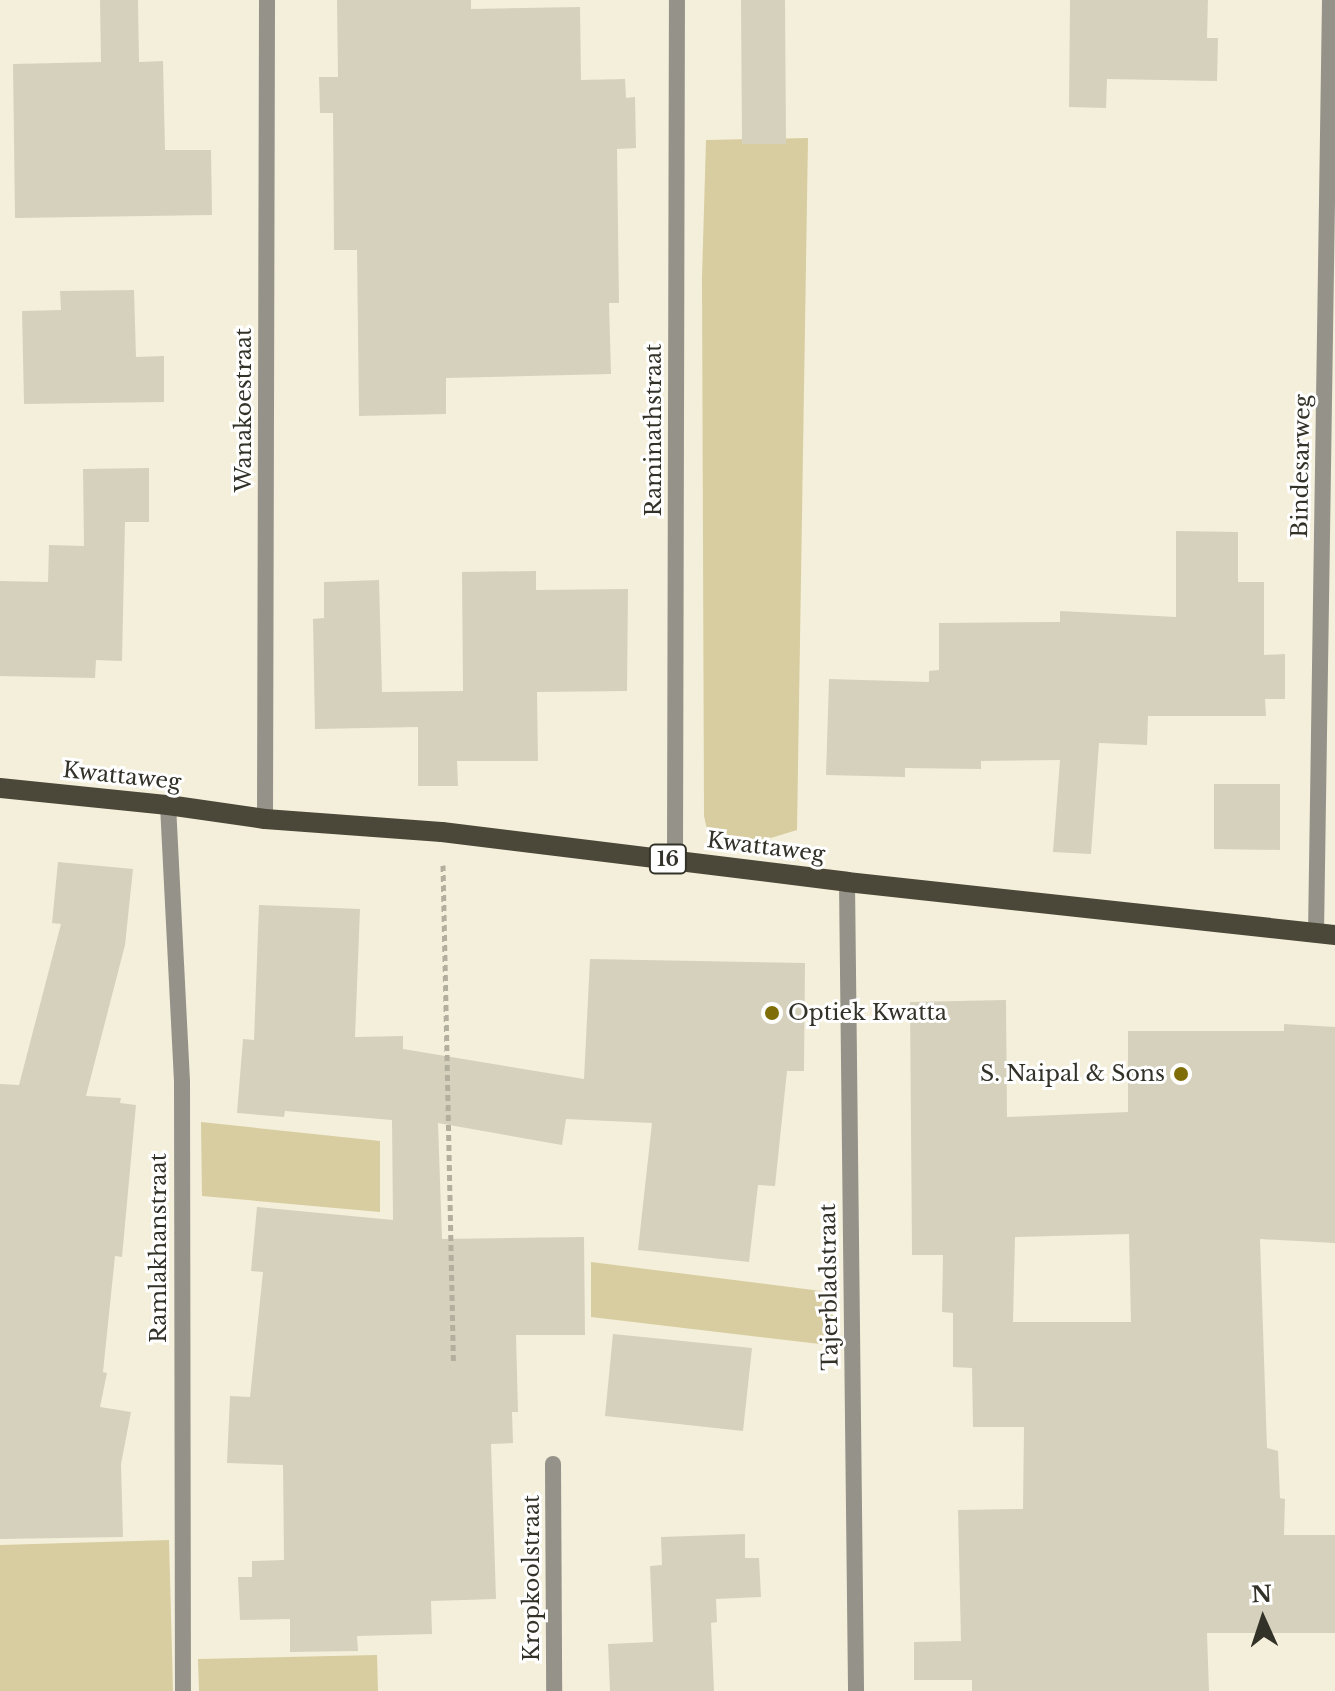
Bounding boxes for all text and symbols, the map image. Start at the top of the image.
street label: Wanakoestraat [231,328,257,492]
street label: Raminathstraat [641,344,667,516]
street label: Bindesarweg [1287,394,1315,538]
street label: Kwattaweg [61,757,183,795]
street label: Kwattaweg [705,827,827,867]
road number: 16 [648,843,688,875]
place label: Optiek Kwatta [788,1000,947,1026]
marker: Optiek Kwatta [763,1004,781,1022]
place label: S. Naipal & Sons [980,1061,1165,1087]
marker: S. Naipal & Sons [1172,1065,1190,1083]
street label: Ramlakhanstraat [146,1153,172,1343]
street label: Tajerbladstraat [814,1203,844,1371]
street label: Kropkoolstraat [519,1495,545,1661]
north arrow [1223,1579,1303,1659]
text: N [1251,1581,1273,1609]

